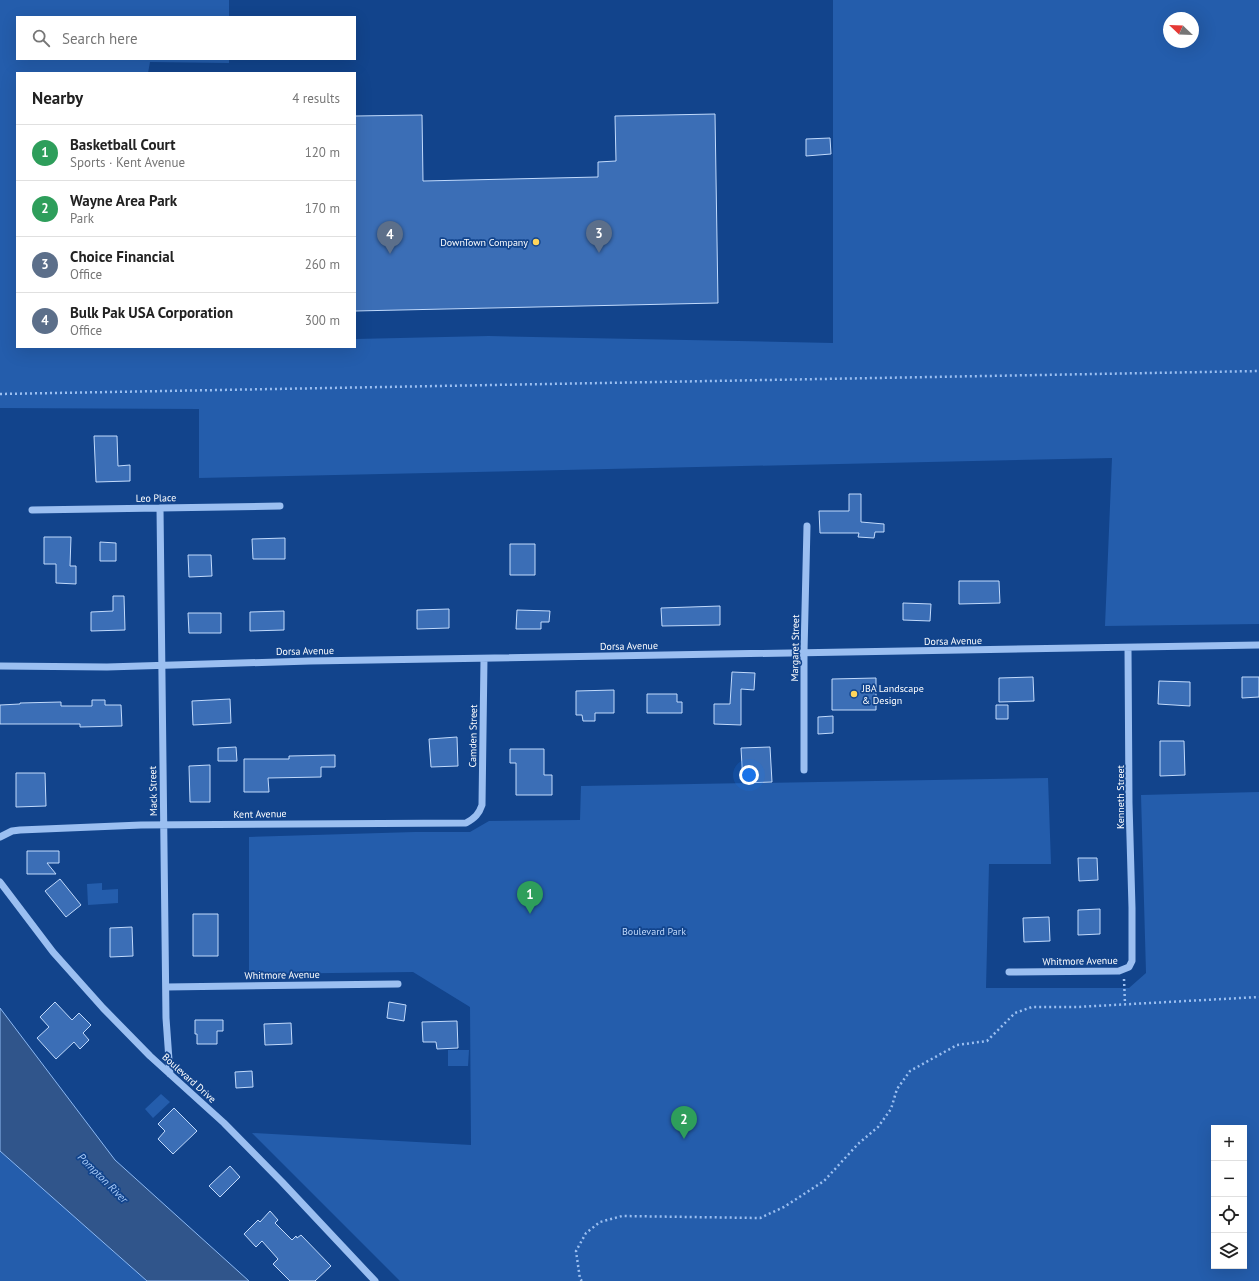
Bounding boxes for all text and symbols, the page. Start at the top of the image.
north arrow [1163,12,1199,48]
search box [16,16,356,60]
icon: search [30,27,52,49]
text: Search here [62,29,138,48]
text: Nearby [32,87,83,109]
text: 4 results [292,90,340,107]
text: Basketball Court [70,135,176,154]
text: 1 [41,144,49,161]
text: 120 m [305,144,340,161]
text: Sports · Kent Avenue [70,154,185,171]
text: Wayne Area Park [70,191,177,210]
text: 2 [41,200,49,217]
text: 170 m [305,200,340,217]
text: Park [70,210,94,227]
pin: 3 [586,220,612,253]
pin: 4 [377,221,403,254]
place label: DownTown Company [440,236,528,249]
marker: DownTown Company [531,237,541,247]
text: Choice Financial [70,247,174,266]
text: 3 [41,256,49,273]
text: 260 m [305,256,340,273]
text: Office [70,266,102,283]
text: Bulk Pak USA Corporation [70,303,233,322]
text: 4 [41,312,49,329]
text: 300 m [305,312,340,329]
text: Office [70,322,102,339]
street label: Leo Place [136,491,176,505]
street label: Margaret Street [788,614,802,681]
street label: Dorsa Avenue [924,634,982,648]
street label: Dorsa Avenue [600,639,658,653]
street label: Dorsa Avenue [276,644,334,658]
place label: JBA Landscape & Design [861,682,924,707]
marker: JBA Landscape & Design [849,689,859,699]
street label: Camden Street [466,704,480,767]
street label: Kenneth Street [1114,764,1127,829]
street label: Mack Street [146,765,160,816]
your location [739,765,759,785]
street label: Kent Avenue [233,807,287,821]
pin: 1 [517,881,543,914]
park label: Boulevard Park [622,925,686,938]
street label: Whitmore Avenue [1042,954,1118,968]
street label: Whitmore Avenue [244,968,320,982]
street label: Boulevard Drive [159,1050,219,1106]
pin: 2 [671,1106,697,1139]
map controls [1211,1125,1247,1269]
button: + [1211,1125,1247,1161]
water label: Pompton River [75,1150,132,1207]
button: − [1211,1161,1247,1197]
button: locate [1211,1197,1247,1233]
button: layers [1211,1233,1247,1269]

